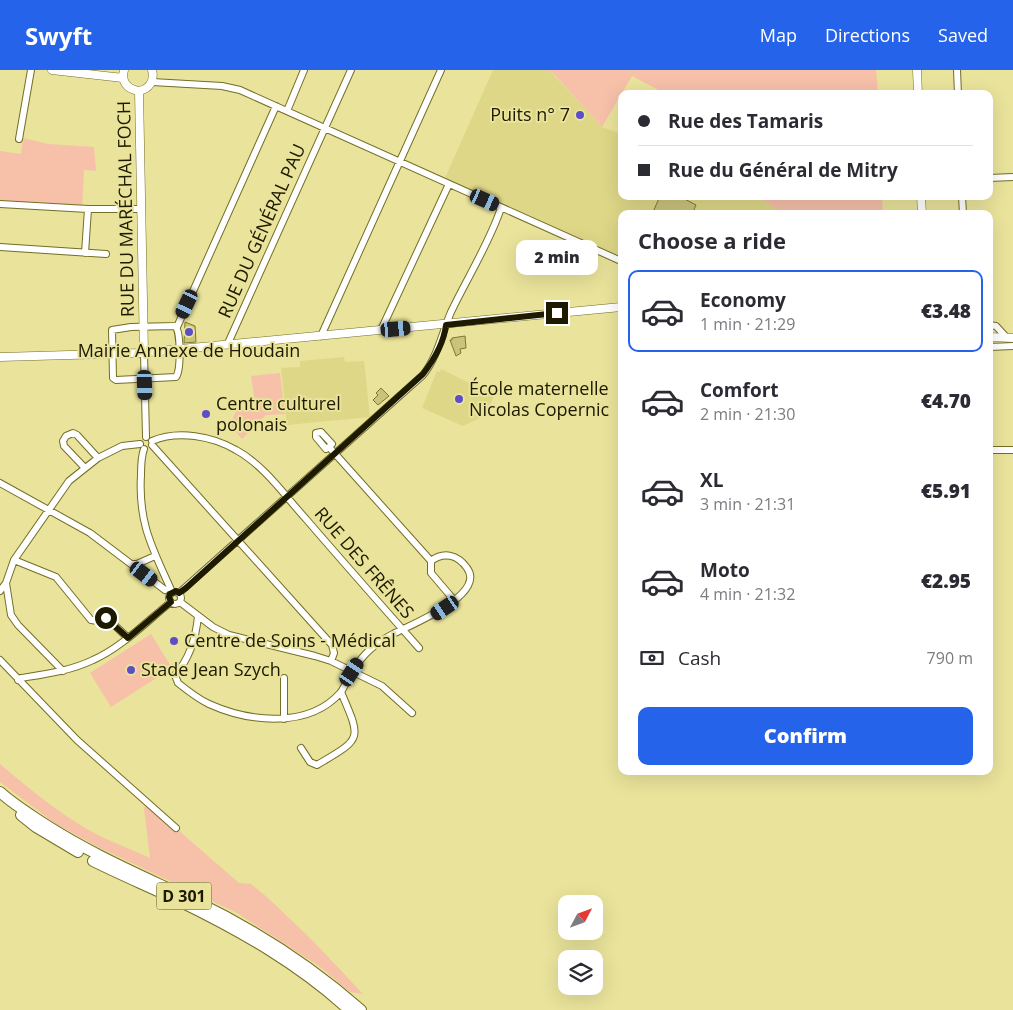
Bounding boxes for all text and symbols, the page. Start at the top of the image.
text: Swyft [25,19,92,52]
text: Map [760,23,797,47]
text: Directions [825,23,910,47]
text: Saved [938,23,988,47]
street label: RUE DU MARÉCHAL FOCH [111,101,139,317]
place label: Puits n° 7 [490,102,570,126]
text: Rue des Tamaris [668,108,823,134]
marker: Puits n° 7 [574,109,586,121]
street label: RUE DU GÉNÉRAL PAU [212,140,310,321]
text: Rue du Général de Mitry [668,157,898,183]
car [468,187,501,213]
text: Choose a ride [638,225,786,255]
callout: 2 min [516,240,598,276]
text: 2 min [534,246,580,268]
car [173,287,200,321]
text: Economy [700,287,786,313]
icon: car [640,289,685,334]
text: €3.48 [921,298,971,324]
route end [546,302,568,324]
text: 1 min · 21:29 [700,313,795,335]
car [380,320,411,338]
marker: Mairie Annexe de Houdain [183,326,195,338]
place label: Mairie Annexe de Houdain [78,338,300,362]
car [136,370,153,400]
place label: École maternelle Nicolas Copernic [469,376,610,421]
text: Comfort [700,377,779,403]
icon: car [640,379,685,424]
text: €4.70 [921,388,971,414]
place label: Centre culturel polonais [216,391,341,436]
marker: École maternelle Nicolas Copernic [453,393,465,405]
text: 2 min · 21:30 [700,403,795,425]
marker: Centre culturel polonais [200,408,212,420]
text: XL [700,467,723,493]
icon: car [640,469,685,514]
text: €5.91 [921,478,971,504]
text: 3 min · 21:31 [700,493,795,515]
street label: RUE DES FRÊNES [310,502,420,623]
text: Moto [700,557,750,583]
car [127,559,160,589]
icon: car [640,559,685,604]
text: €2.95 [921,568,971,594]
text: 4 min · 21:32 [700,583,795,605]
car [428,593,461,623]
route start [95,607,117,629]
place label: Centre de Soins - Médical [184,628,396,652]
marker: Centre de Soins - Médical [168,635,180,647]
icon: cash [638,644,666,672]
text: Cash [678,645,721,671]
text: 790 m [927,647,973,669]
car [337,655,366,689]
place label: Stade Jean Szych [141,657,281,681]
marker: Stade Jean Szych [125,664,137,676]
button: Confirm [638,707,973,765]
road number: D 301 [156,882,212,909]
north arrow [558,895,602,940]
map controls [558,895,603,995]
button: layers [558,950,603,995]

